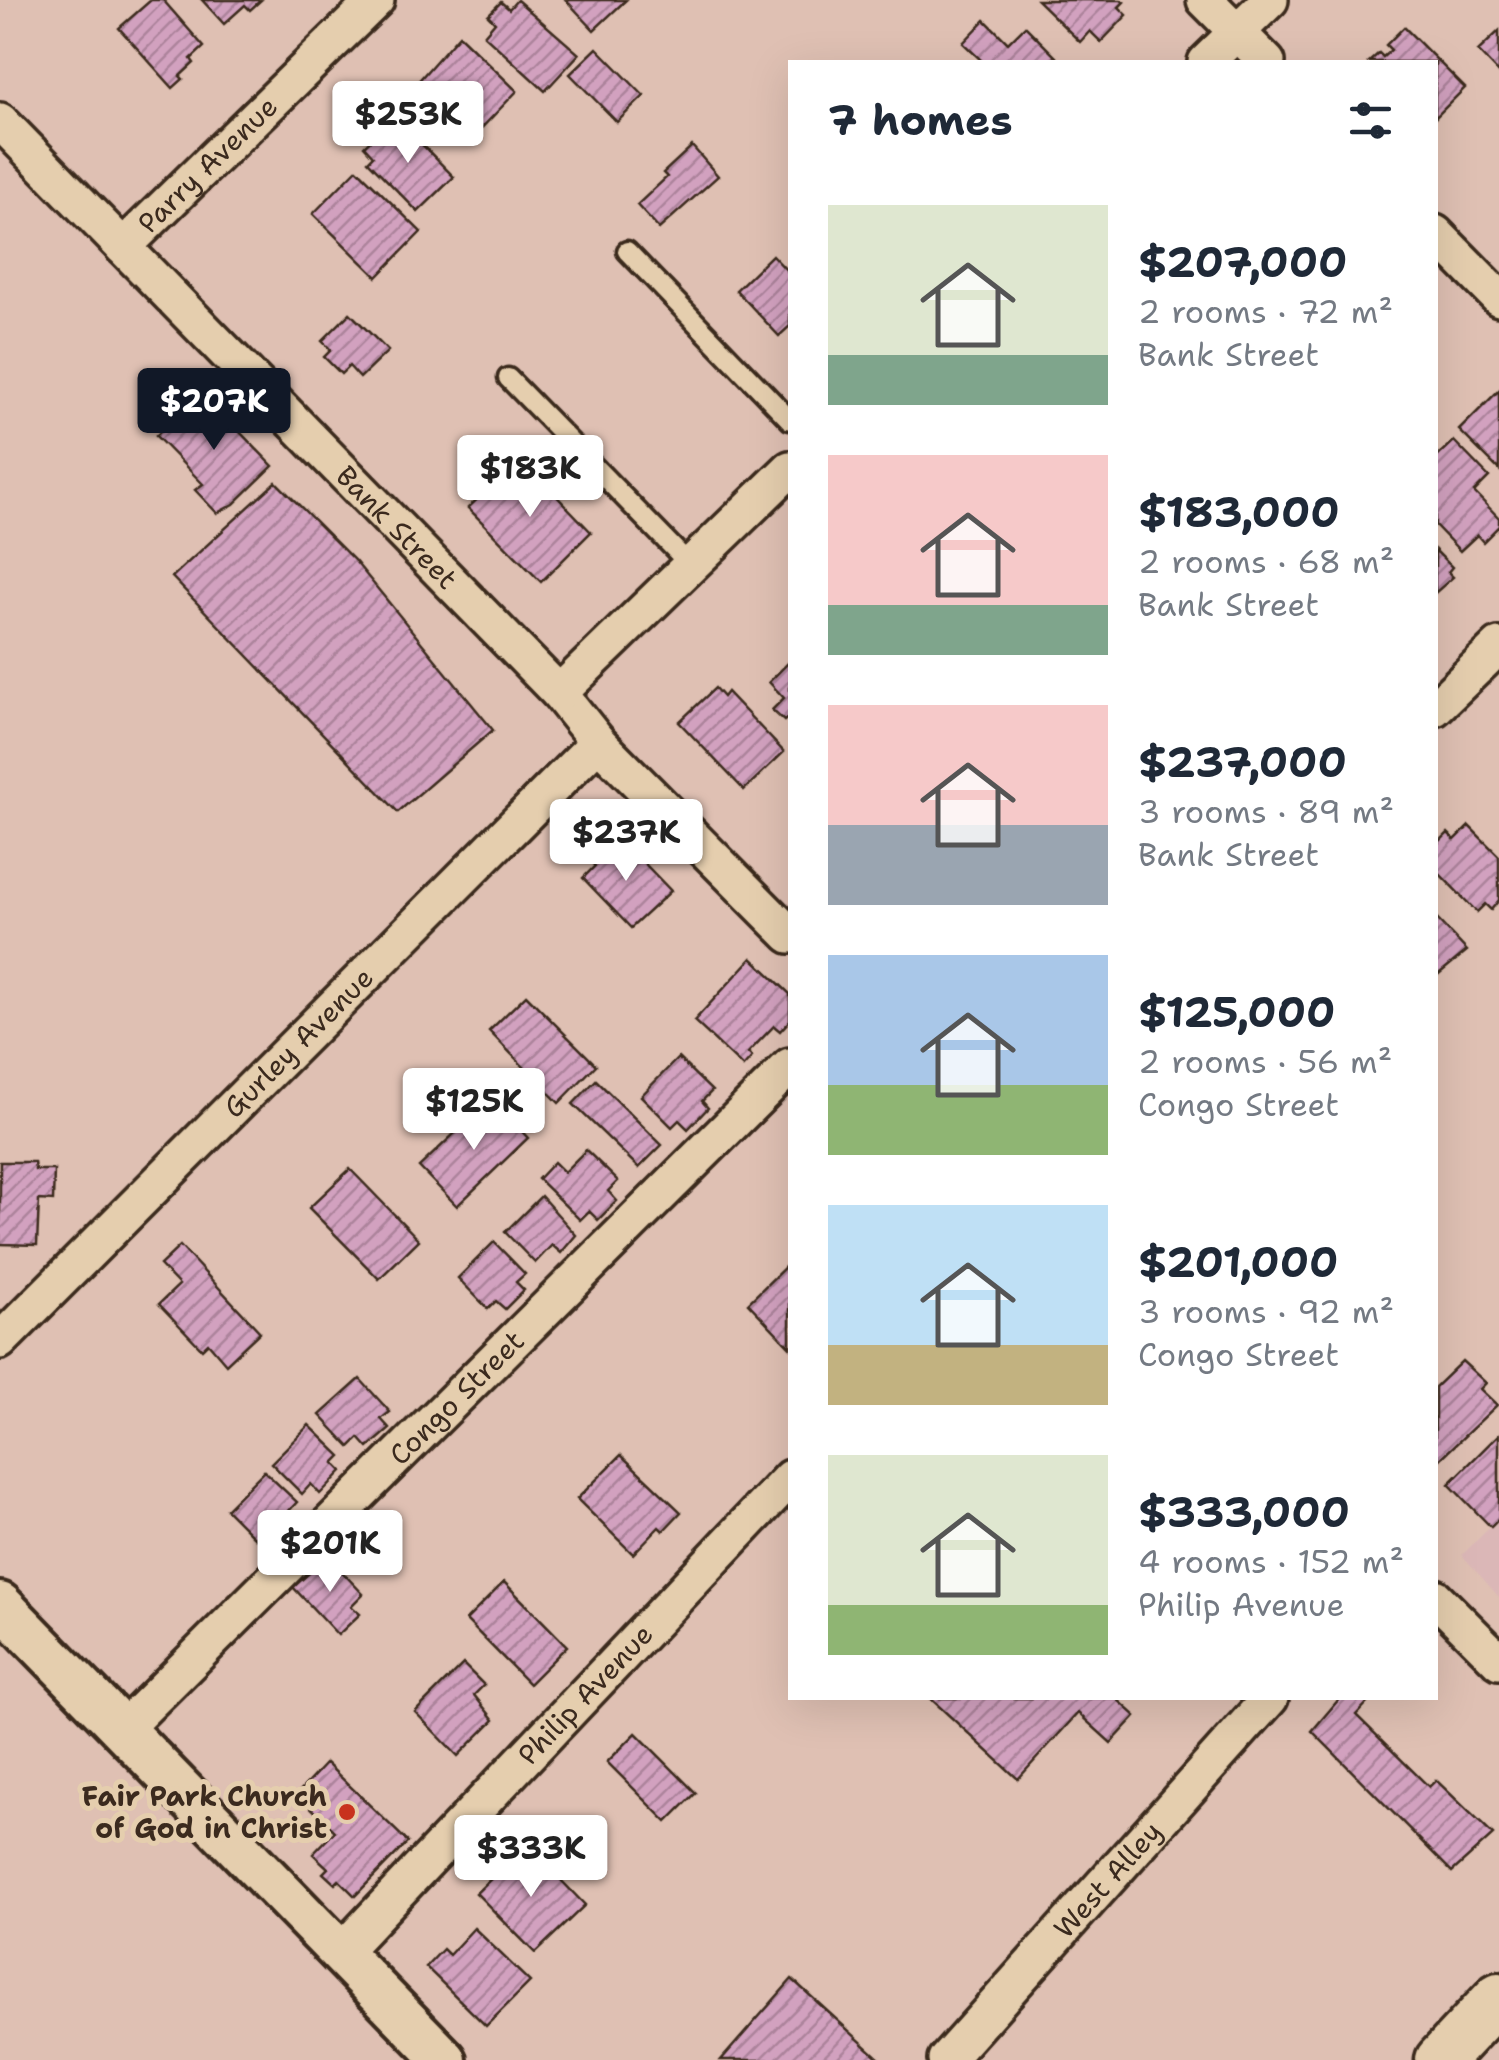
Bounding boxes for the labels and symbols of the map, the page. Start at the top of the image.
pin: $253K [338,81,478,166]
street label: Parry Avenue [129,88,286,241]
pin: $207K [144,368,284,453]
pin: $183K [460,435,600,520]
street label: Bank Street [328,457,466,597]
pin: $237K [556,799,696,884]
street label: Gurley Avenue [215,959,382,1126]
pin: $125K [404,1068,544,1153]
street label: Congo Street [380,1322,532,1473]
pin: $201K [260,1510,400,1595]
street label: Philip Avenue [509,1615,661,1773]
place label: Fair Park Church of God in Christ [82,1777,327,1847]
marker: Fair Park Church of God in Christ [336,1801,358,1823]
street label: West Alley [1045,1813,1170,1946]
pin: $333K [461,1815,601,1900]

